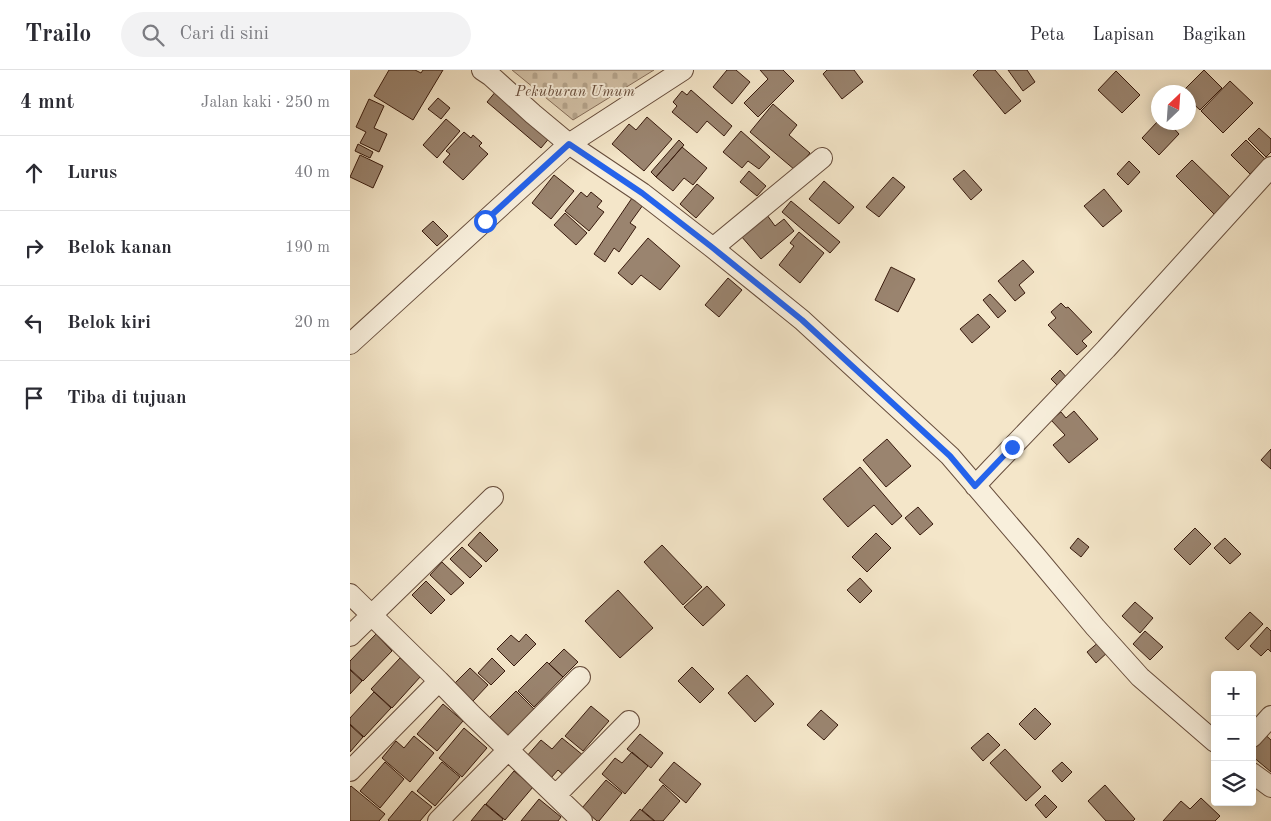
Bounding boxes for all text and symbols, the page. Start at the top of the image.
search box [121,12,471,57]
icon: search [139,21,167,49]
text: Trailo [25,23,91,47]
text: Cari di sini [179,25,269,44]
text: Peta [1030,26,1065,44]
text: Lapisan [1093,26,1154,44]
text: Bagikan [1182,26,1246,44]
park label: Pekuburan Umum [514,85,635,100]
north arrow [1151,85,1196,130]
text: 4 mnt [20,92,74,113]
text: Jalan kaki · 250 m [201,95,330,111]
icon: ahead [20,159,48,187]
text: Lurus [67,164,117,183]
text: 40 m [294,165,330,181]
route start [474,210,497,233]
icon: right [20,234,48,262]
text: Belok kanan [67,239,172,258]
text: 190 m [285,240,330,256]
icon: left [20,309,48,337]
text: Belok kiri [67,314,151,333]
text: 20 m [294,315,330,331]
icon: arrive [20,384,48,412]
text: Tiba di tujuan [67,389,187,408]
route end [1001,436,1024,459]
map controls [1211,671,1256,806]
button: + [1211,671,1256,716]
button: − [1211,716,1256,761]
button: layers [1211,761,1256,806]

